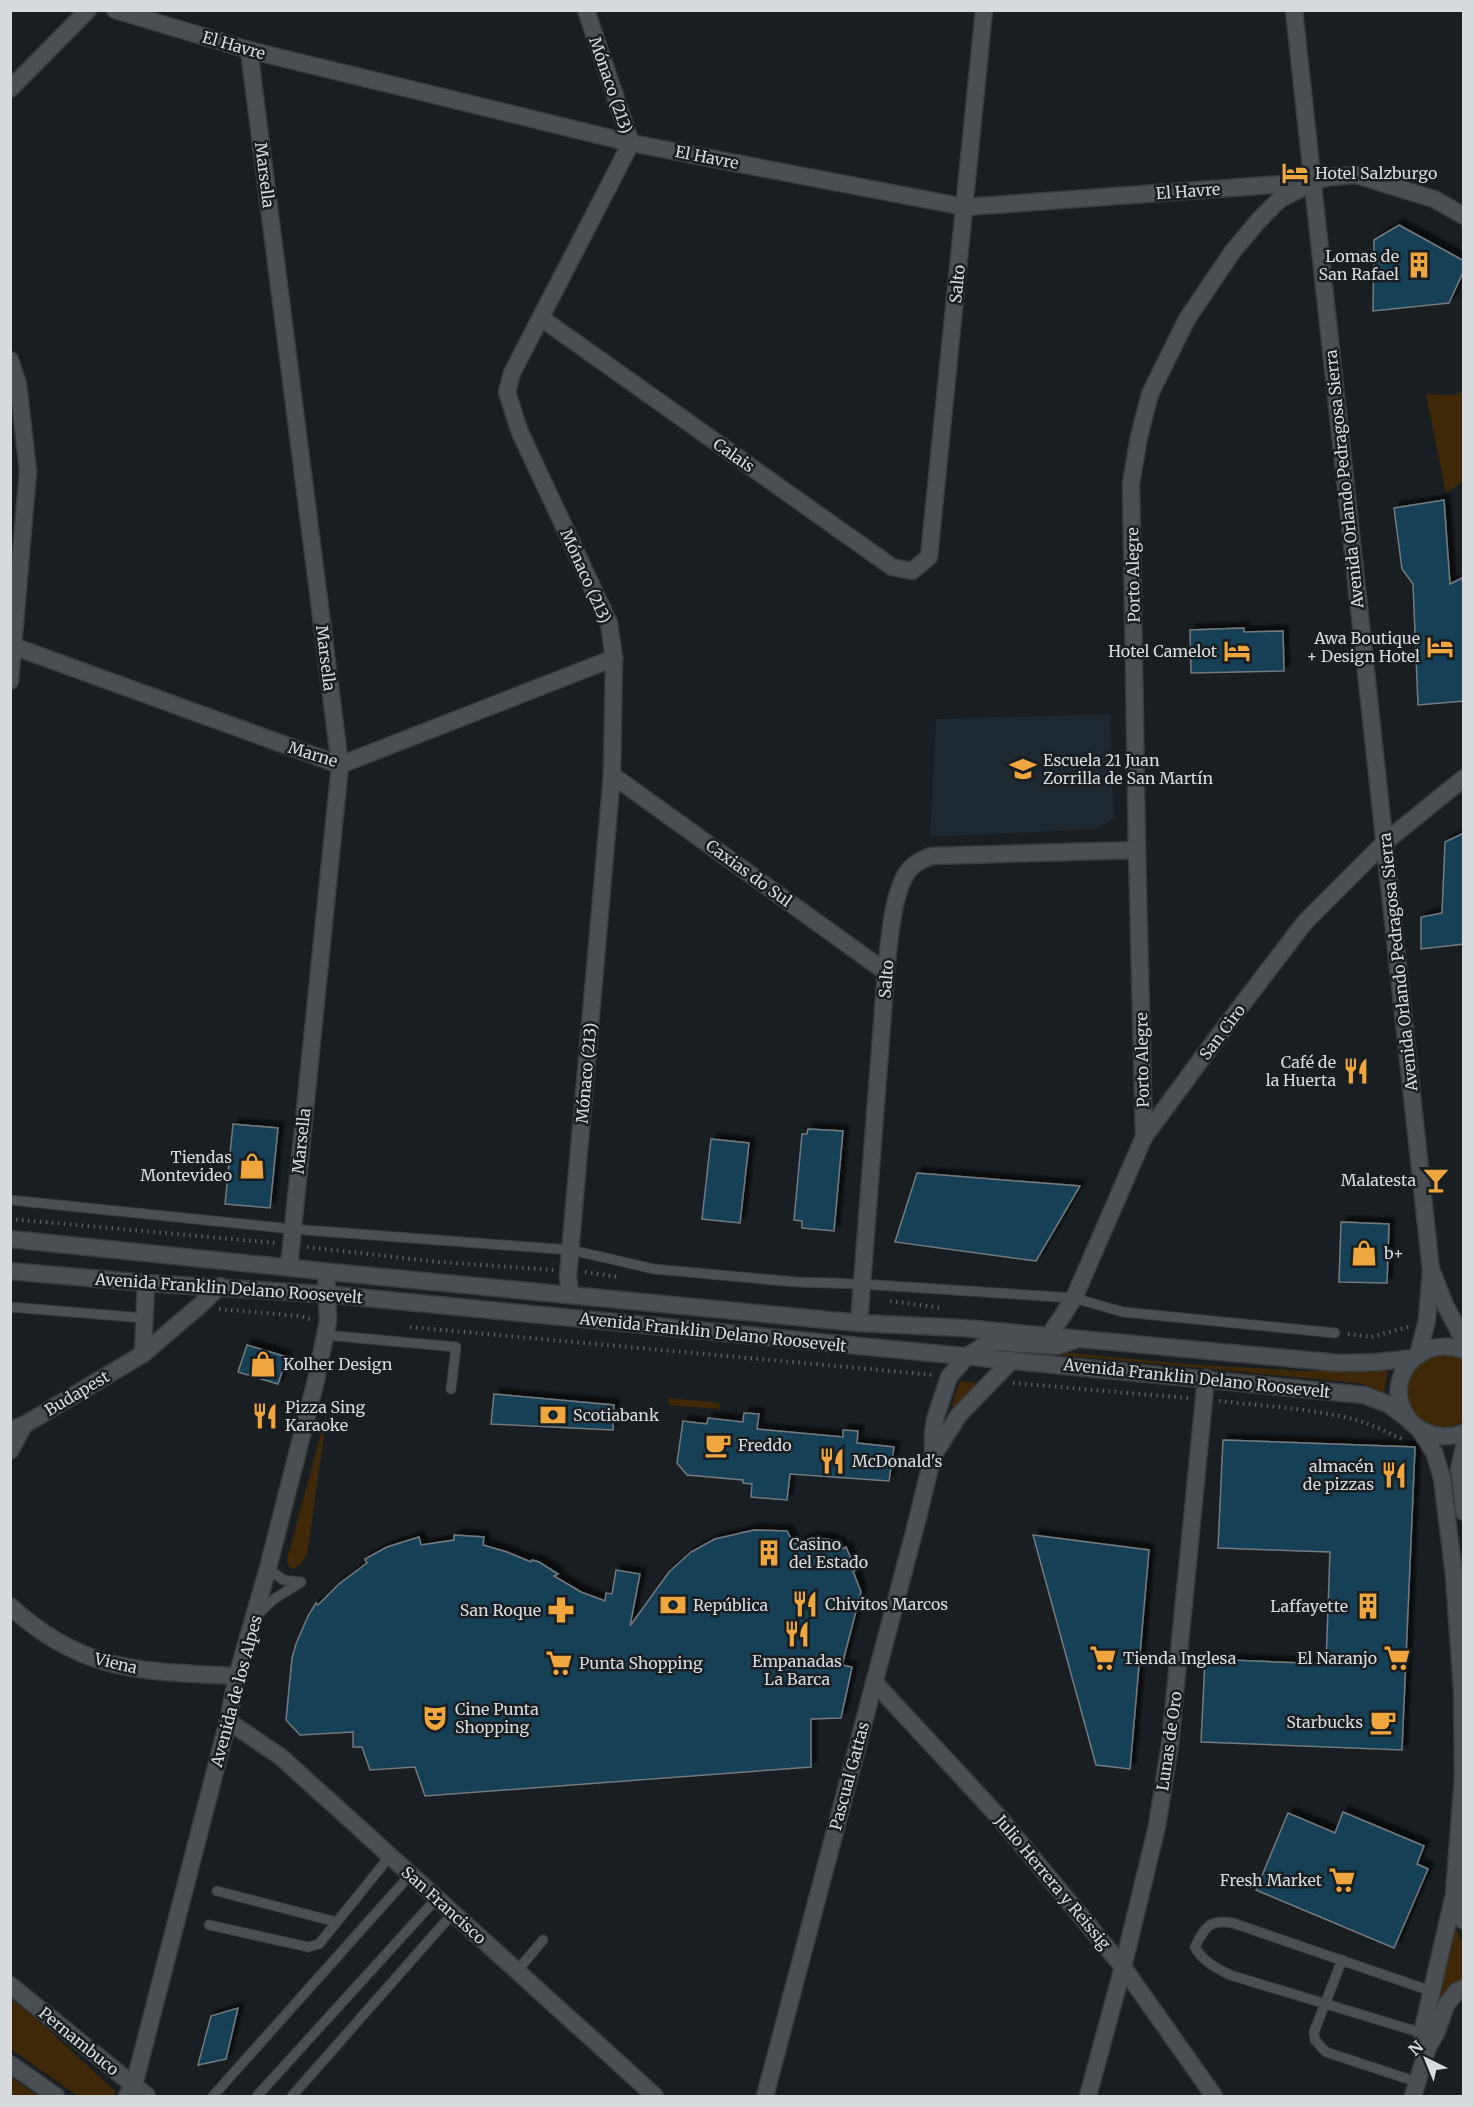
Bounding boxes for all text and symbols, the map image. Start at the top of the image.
street label: El Havre [200,26,268,64]
street label: Mónaco (213) [585,34,637,136]
street label: Marsella [251,141,279,209]
street label: El Havre [673,141,741,173]
hotel icon: Hotel Salzburgo [1280,158,1310,188]
place label: Hotel Salzburgo [1315,163,1437,183]
street label: El Havre [1155,179,1221,203]
place label: Lomas de San Rafael [1318,246,1399,284]
building icon: Lomas de San Rafael [1404,250,1434,280]
street label: Salto [945,264,969,304]
street label: Avenida Orlando Pedragosa Sierra [1320,348,1368,610]
street label: Calais [709,434,759,476]
street label: Mónaco (213) [556,526,616,626]
street label: Porto Alegre [1122,527,1144,623]
street label: Marsella [312,624,340,692]
place label: Awa Boutique + Design Hotel [1306,628,1420,666]
hotel icon: Awa Boutique + Design Hotel [1425,632,1455,662]
hotel icon: Hotel Camelot [1222,636,1252,666]
place label: Hotel Camelot [1108,641,1218,661]
street label: Marne [286,737,340,771]
place label: Escuela 21 Juan Zorrilla de San Martín [1043,750,1213,788]
school or university icon: Escuela 21 Juan Zorrilla de San Martín [1008,754,1038,784]
street label: Avenida Orlando Pedragosa Sierra [1374,831,1422,1093]
street label: Caxias do Sul [702,835,796,911]
street label: Salto [874,959,898,999]
street label: San Ciro [1195,1000,1249,1064]
street label: Porto Alegre [1131,1012,1153,1108]
street label: Mónaco (213) [572,1022,600,1124]
place label: Café de la Huerta [1266,1052,1336,1090]
restaurant icon: Café de la Huerta [1341,1056,1371,1086]
street label: Marsella [288,1107,314,1175]
place label: Tiendas Montevideo [140,1147,232,1185]
shop icon: Tiendas Montevideo [237,1151,267,1181]
bar icon: Malatesta [1421,1165,1451,1195]
place label: Malatesta [1341,1170,1416,1190]
shop icon: b+ [1349,1238,1379,1268]
place label: b+ [1383,1243,1404,1263]
street label: Avenida Franklin Delano Roosevelt [93,1269,364,1307]
street label: Avenida Franklin Delano Roosevelt [578,1308,848,1356]
shop icon: Kolher Design [248,1349,278,1379]
place label: Kolher Design [283,1354,393,1374]
street label: Avenida Franklin Delano Roosevelt [1062,1354,1332,1402]
street label: Budapest [41,1366,114,1420]
place label: Pizza Sing Karaoke [285,1397,365,1435]
bank icon: Scotiabank [538,1400,568,1430]
restaurant icon: Pizza Sing Karaoke [250,1401,280,1431]
place label: Scotiabank [573,1405,660,1425]
cafe icon: Freddo [703,1430,733,1460]
place label: Freddo [738,1435,792,1455]
restaurant icon: McDonald's [817,1446,847,1476]
place label: McDonald's [852,1451,942,1471]
place label: almacén de pizzas [1303,1456,1374,1494]
restaurant icon: almacén de pizzas [1379,1460,1409,1490]
place label: Casino del Estado [789,1534,868,1572]
building icon: Casino del Estado [754,1538,784,1568]
restaurant icon: Chivitos Marcos [790,1589,820,1619]
bank icon: República [658,1590,688,1620]
building icon: Laffayette [1353,1591,1383,1621]
place label: Chivitos Marcos [825,1594,948,1614]
pharmacy icon: San Roque [546,1595,576,1625]
place label: República [693,1595,768,1615]
place label: Laffayette [1270,1596,1348,1616]
place label: San Roque [460,1600,541,1620]
street label: Avenida de los Alpes [206,1613,266,1770]
restaurant icon: Empanadas La Barca [782,1619,812,1649]
supermarket icon: Tienda Inglesa [1088,1643,1118,1673]
supermarket icon: El Naranjo [1382,1643,1412,1673]
street label: Viena [92,1648,140,1678]
supermarket icon: Punta Shopping [544,1648,574,1678]
place label: Tienda Inglesa [1123,1648,1237,1668]
place label: El Naranjo [1297,1648,1377,1668]
place label: Empanadas La Barca [752,1651,842,1689]
place label: Punta Shopping [579,1653,703,1673]
street label: Lunas de Oro [1152,1690,1186,1792]
place label: Cine Punta Shopping [455,1699,539,1737]
theatre icon: Cine Punta Shopping [420,1703,450,1733]
cafe icon: Starbucks [1368,1707,1398,1737]
place label: Starbucks [1286,1712,1363,1732]
street label: Pascual Gattas [825,1720,873,1832]
street label: Julio Herrera y Reissig [990,1810,1115,1953]
street label: San Francisco [398,1862,490,1948]
supermarket icon: Fresh Market [1327,1865,1357,1895]
place label: Fresh Market [1220,1870,1323,1890]
street label: Pernambuco [35,2003,123,2079]
north arrow [1396,2029,1456,2089]
text: N [1404,2036,1427,2060]

